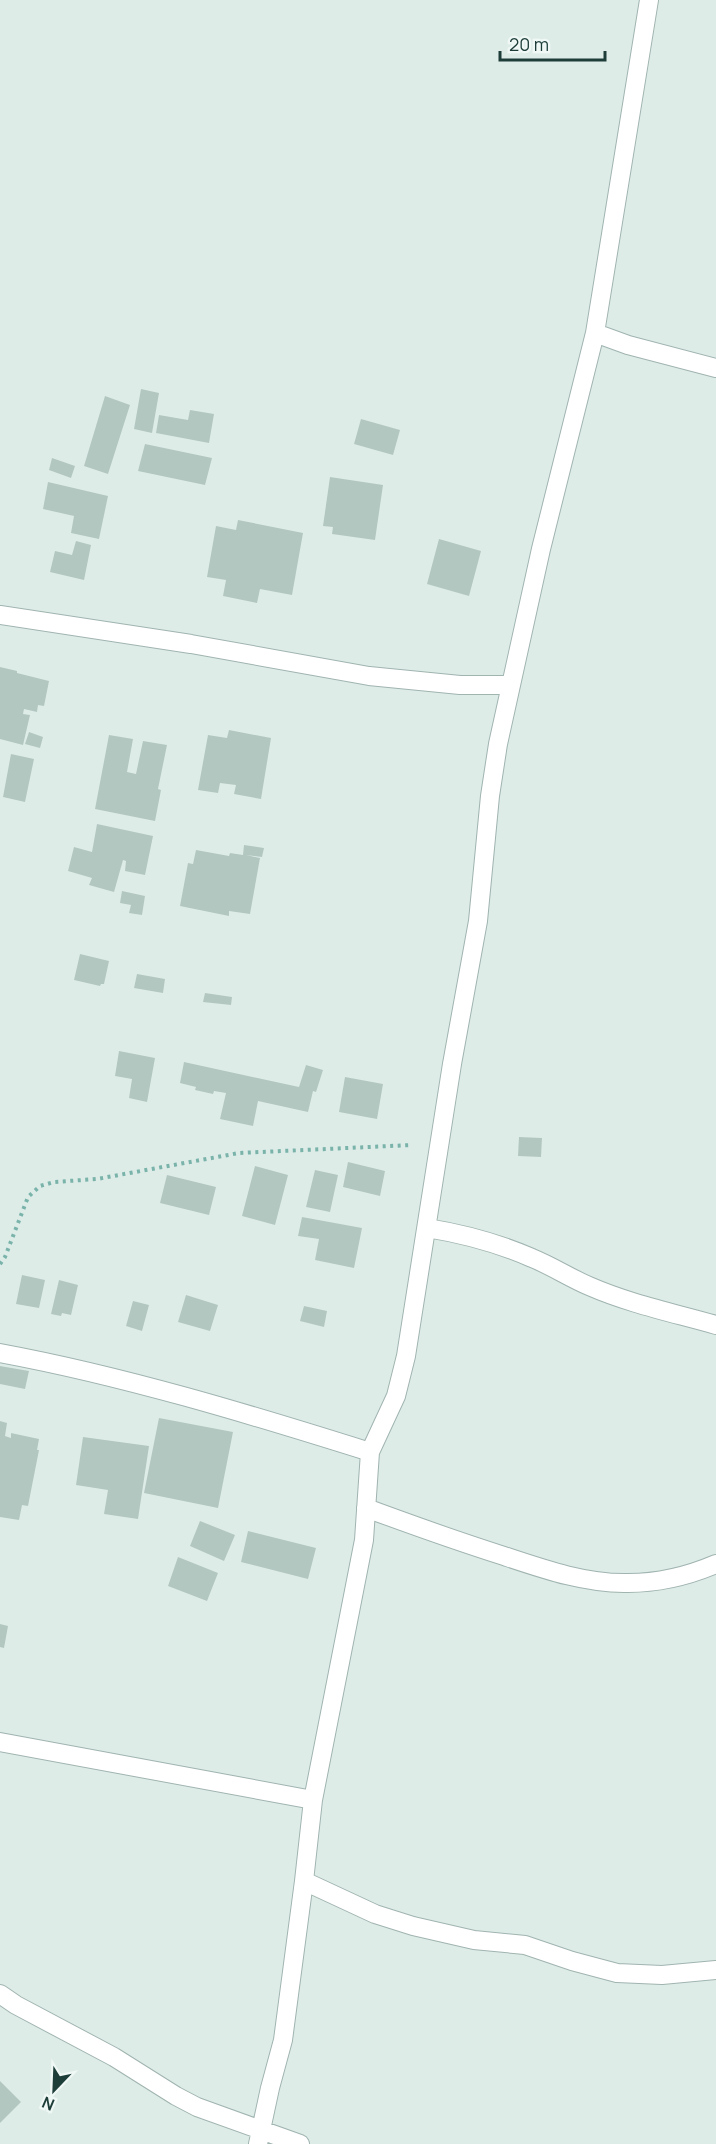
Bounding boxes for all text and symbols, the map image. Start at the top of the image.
scale bar [500,24,605,62]
text: 20 m [509,32,549,56]
north arrow [24,2060,84,2120]
text: N [39,2091,58,2116]

